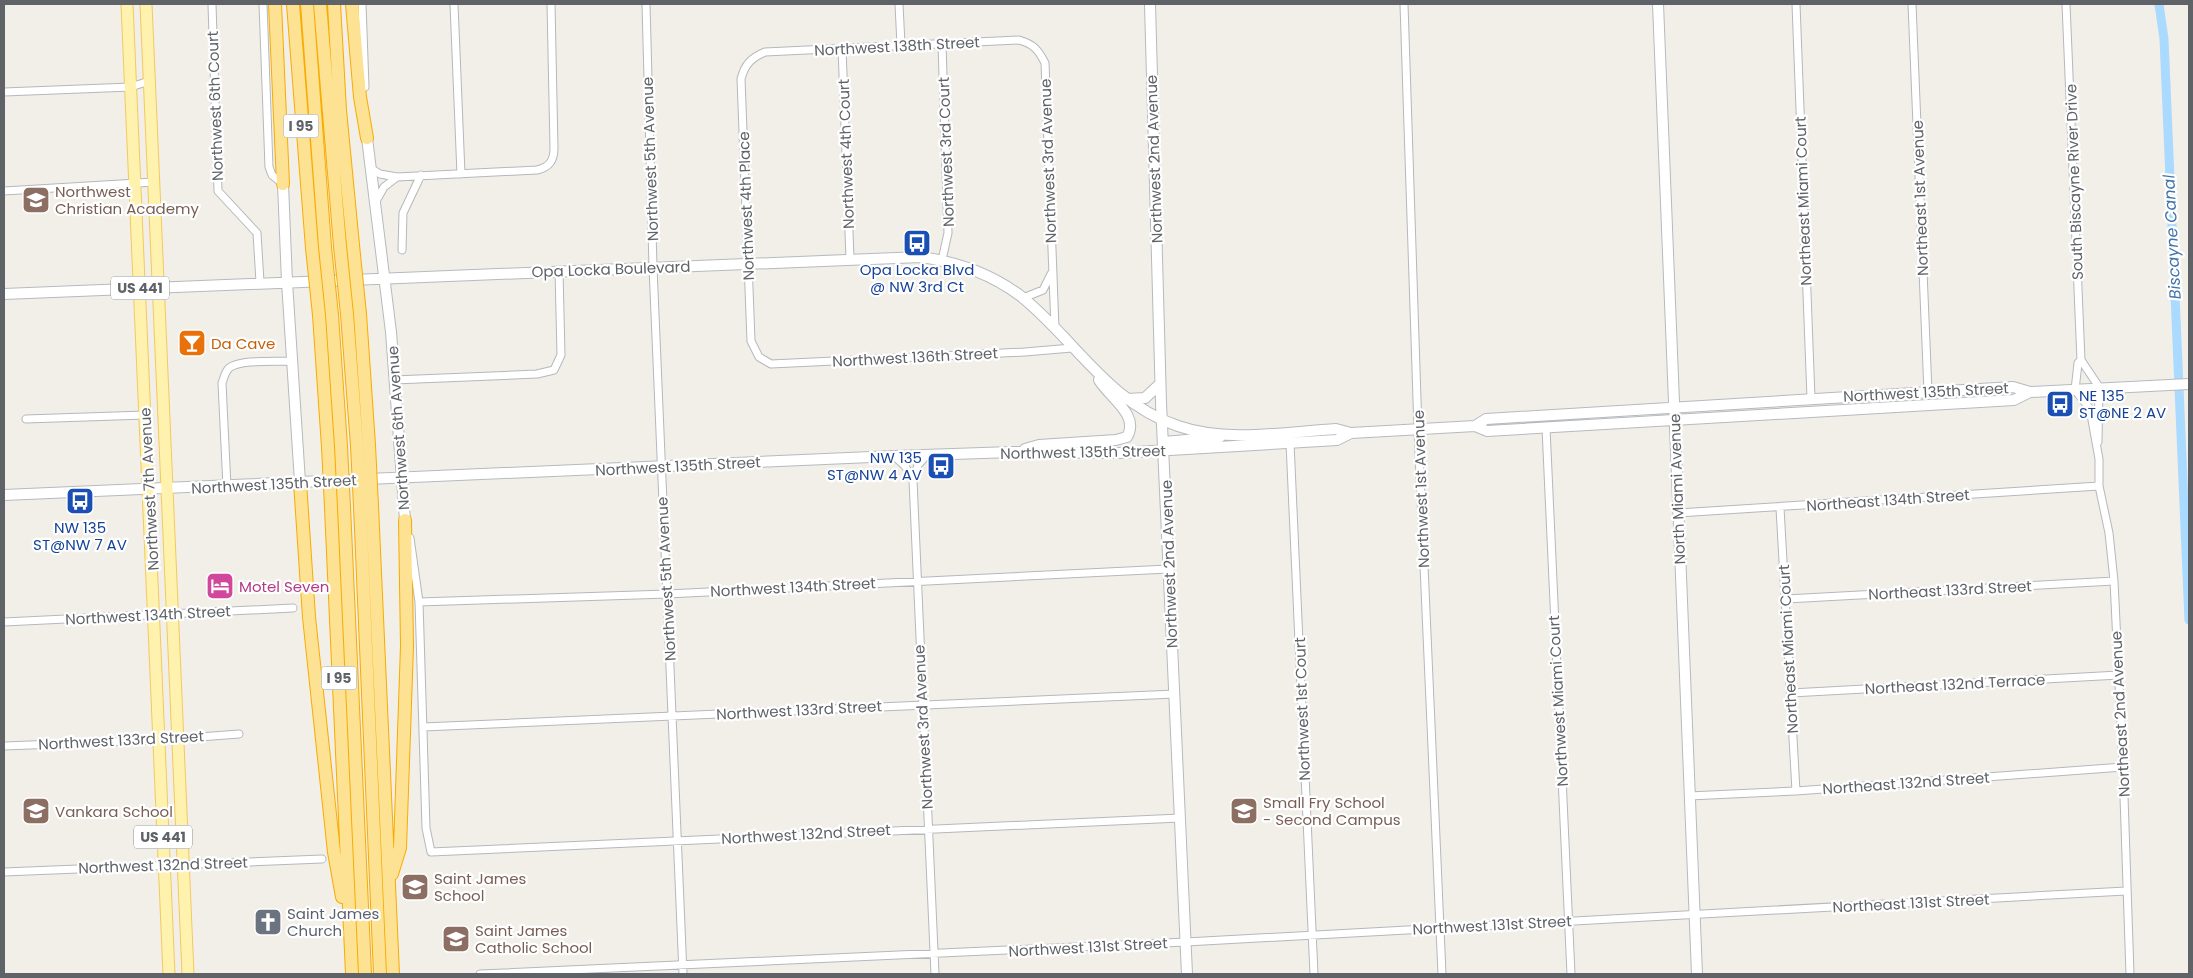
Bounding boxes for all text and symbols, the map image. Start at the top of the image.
street label: Northwest 6th Court [202,31,228,181]
street label: Northwest 138th Street [814,31,980,61]
street label: Northwest 2nd Avenue [1141,74,1167,244]
street label: Northwest 5th Avenue [637,76,663,242]
street label: Northwest 3rd Court [933,77,959,227]
street label: Northwest 3rd Avenue [1035,78,1061,244]
street label: Northwest 4th Court [833,79,859,229]
street label: South Biscayne River Drive [2060,84,2088,280]
road number: I 95 [284,114,318,138]
street label: Northeast Miami Court [1790,116,1816,286]
street label: Northeast 1st Avenue [1907,120,1933,276]
street label: Northwest 4th Place [733,131,759,281]
water label: Biscayne Canal [2157,174,2187,300]
place label: Northwest Christian Academy [55,181,199,219]
school or university icon: Northwest Christian Academy [21,185,51,215]
bus stop icon: Opa Locka Blvd @ NW 3rd Ct [902,228,932,258]
street label: Opa Locka Boulevard [531,256,691,282]
place label: Opa Locka Blvd @ NW 3rd Ct [860,259,974,297]
road number: US 441 [111,276,169,300]
bar icon: Da Cave [177,328,207,358]
place label: Da Cave [211,333,275,354]
street label: Northwest 136th Street [832,342,998,372]
street label: Northwest 6th Avenue [382,345,414,511]
street label: Northwest 135th Street [1843,377,2009,407]
place label: NE 135 ST@NE 2 AV [2079,385,2166,423]
bus stop icon: NE 135 ST@NE 2 AV [2045,389,2075,419]
street label: Northwest 7th Avenue [134,407,164,571]
street label: Northwest 1st Avenue [1408,410,1434,568]
street label: North Miami Avenue [1664,413,1690,565]
street label: Northwest 135th Street [1000,440,1166,464]
place label: NW 135 ST@NW 4 AV [827,447,922,485]
street label: Northwest 135th Street [595,451,761,481]
bus stop icon: NW 135 ST@NW 4 AV [926,451,956,481]
street label: Northwest 135th Street [191,469,357,499]
street label: Northwest 2nd Avenue [1156,479,1182,649]
street label: Northeast 134th Street [1806,484,1970,516]
bus stop icon: NW 135 ST@NW 7 AV [65,486,95,516]
street label: Northwest 5th Avenue [651,496,681,662]
place label: NW 135 ST@NW 7 AV [33,517,127,555]
street label: Northeast Miami Court [1773,564,1803,734]
hotel icon: Motel Seven [205,571,235,601]
street label: Northwest 134th Street [710,572,876,602]
street label: Northeast 133rd Street [1868,575,2032,605]
place label: Motel Seven [239,576,329,597]
street label: Northwest 134th Street [65,600,231,630]
street label: Northwest Miami Court [1543,615,1573,787]
street label: Northeast 2nd Avenue [2105,630,2135,798]
street label: Northwest 1st Court [1289,637,1315,781]
street label: Northwest 3rd Avenue [908,644,938,810]
road number: I 95 [322,666,356,690]
street label: Northeast 132nd Terrace [1864,669,2046,699]
street label: Northwest 133rd Street [716,695,882,725]
street label: Northwest 133rd Street [38,725,204,755]
street label: Northeast 132nd Street [1822,767,1990,799]
place label: Small Fry School - Second Campus [1263,792,1401,830]
school or university icon: Vankara School [21,796,51,826]
school or university icon: Small Fry School - Second Campus [1229,796,1259,826]
place label: Vankara School [55,801,173,822]
street label: Northwest 132nd Street [721,819,891,849]
road number: US 441 [134,826,192,849]
street label: Northwest 132nd Street [78,852,248,878]
place label: Saint James School [434,868,527,906]
school or university icon: Saint James School [400,872,430,902]
street label: Northeast 131st Street [1832,888,1990,918]
place label: Saint James Church [287,903,380,941]
church icon: Saint James Church [253,907,283,937]
street label: Northwest 131st Street [1412,910,1572,940]
place label: Saint James Catholic School [475,920,592,958]
school or university icon: Saint James Catholic School [441,924,471,954]
street label: Northwest 131st Street [1008,932,1168,962]

